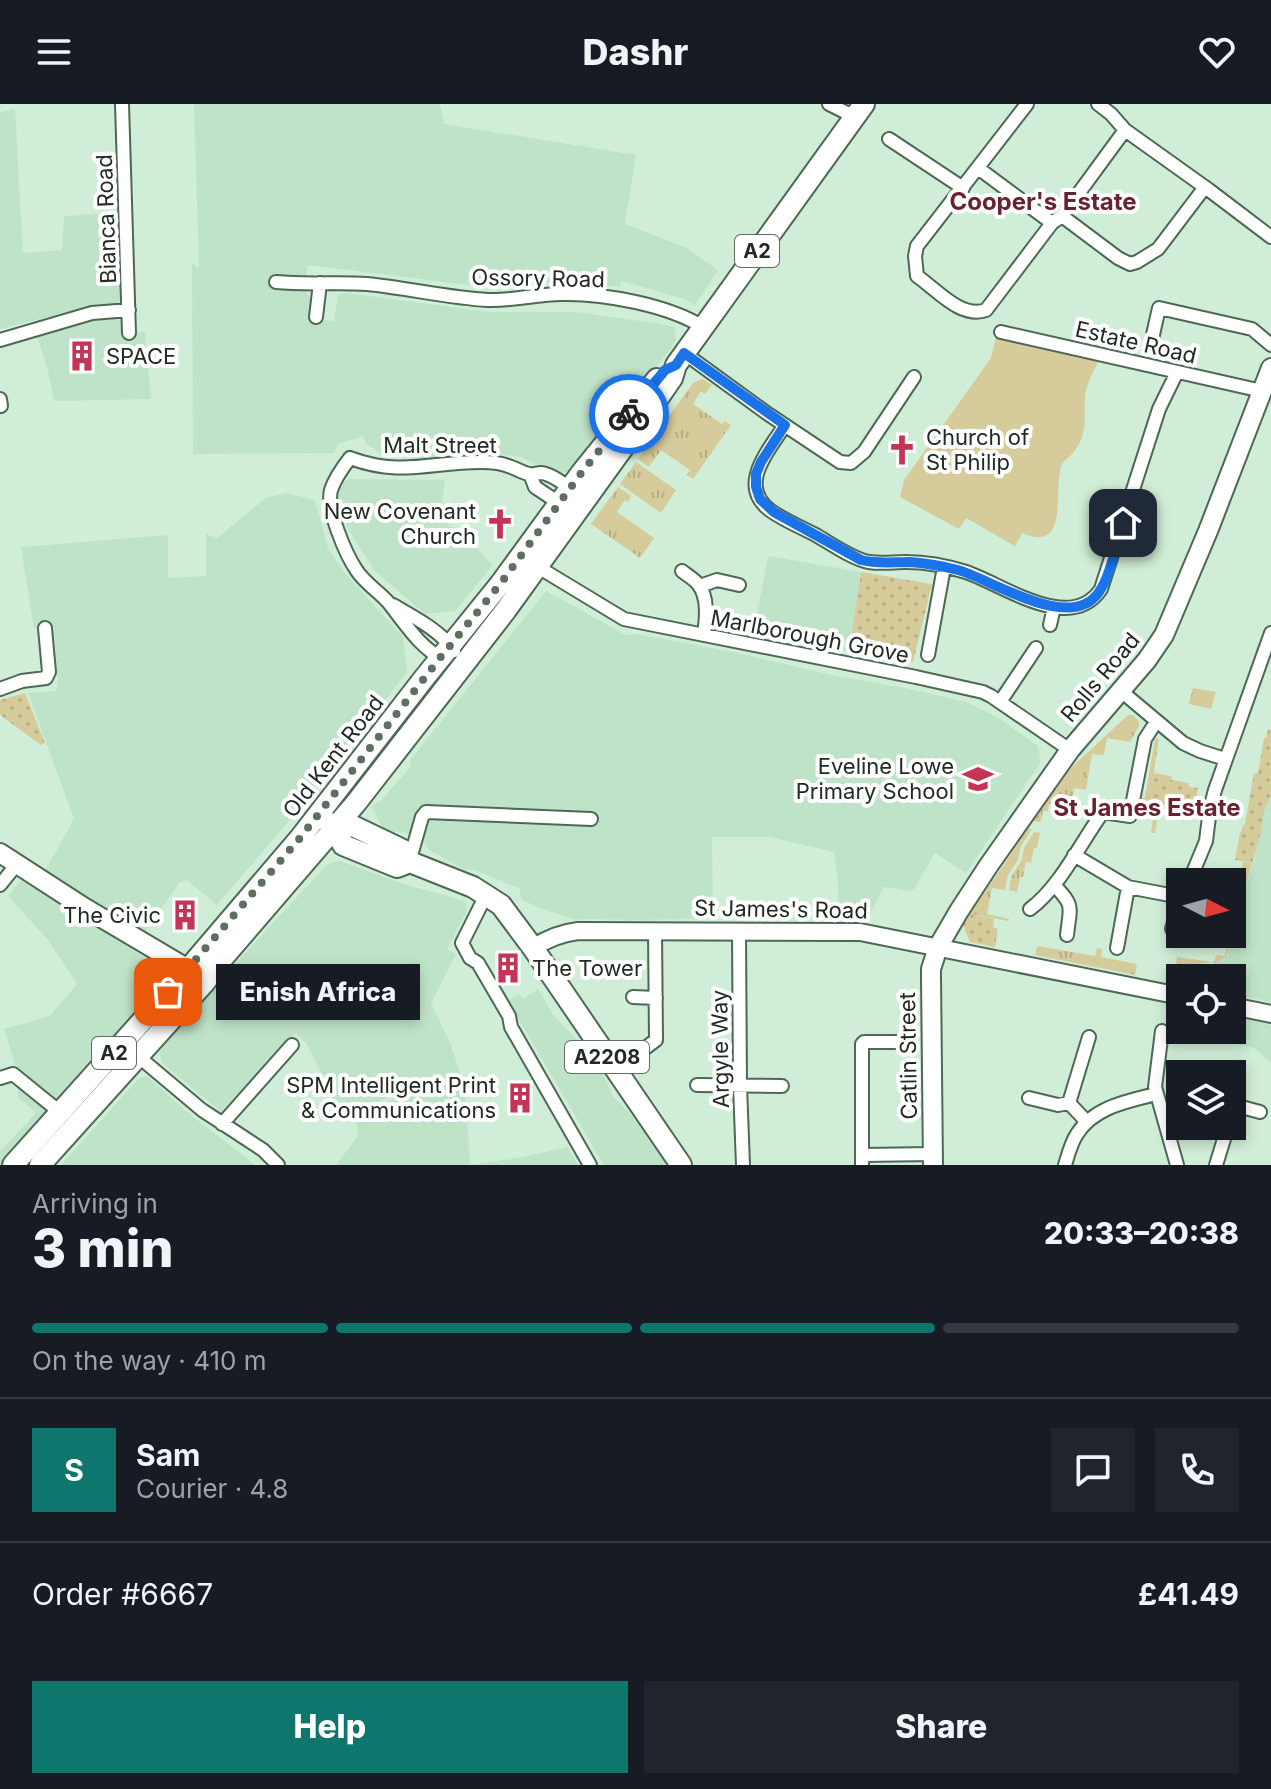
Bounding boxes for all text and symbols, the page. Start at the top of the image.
icon: menu [32,30,76,74]
text: Dashr [583,30,688,74]
icon: heart [1195,30,1239,74]
street label: Bianca Road [91,154,121,284]
district label: Cooper's Estate [949,187,1137,216]
road number: A2 [735,235,779,267]
street label: Ossory Road [471,264,605,292]
street label: Estate Road [1073,315,1199,369]
building icon: SPACE [65,339,99,373]
place label: SPACE [106,343,176,369]
courier [589,374,669,454]
icon: bike [607,392,651,436]
place label: Church of St Philip [926,424,1029,475]
street label: Malt Street [383,432,497,458]
church icon: Church of St Philip [885,433,919,467]
pin [1089,489,1157,557]
place label: New Covenant Church [324,498,476,549]
icon: home [1101,501,1145,545]
church icon: New Covenant Church [483,507,517,541]
street label: Marlborough Grove [709,604,911,668]
street label: Rolls Road [1055,627,1145,727]
street label: Old Kent Road [277,690,389,822]
place label: Eveline Lowe Primary School [796,753,954,804]
school or university icon: Eveline Lowe Primary School [961,762,995,796]
district label: St James Estate [1053,793,1241,822]
north arrow [1166,868,1246,948]
map controls [1166,868,1246,1140]
street label: St James's Road [694,894,868,924]
building icon: The Civic [168,898,202,932]
place label: The Civic [63,902,161,928]
building icon: The Tower [491,951,525,985]
place label: The Tower [532,955,642,981]
pin [134,958,202,1026]
callout: Enish Africa [216,964,420,1020]
button: locate [1166,964,1246,1044]
icon: bag [146,970,190,1014]
text: Enish Africa [240,976,396,1007]
street label: Argyle Way [706,990,734,1108]
street label: Catlin Street [894,992,922,1120]
road number: A2 [92,1037,136,1069]
road number: A2208 [565,1041,649,1073]
button: layers [1166,1060,1246,1140]
place label: SPM Intelligent Print & Communications [286,1072,496,1123]
building icon: SPM Intelligent Print & Communications [503,1081,537,1115]
text: Arriving in [32,1188,158,1219]
text: 20:33–20:38 [1044,1215,1239,1251]
text: 3 min [32,1217,174,1280]
text: On the way · 410 m [32,1345,266,1376]
button: chat [1051,1428,1135,1512]
button: phone [1155,1428,1239,1512]
text: Sam [136,1437,200,1473]
text: S [64,1452,84,1488]
text: Courier · 4.8 [136,1473,288,1504]
text: Order #6667 [32,1576,213,1612]
text: £41.49 [1138,1576,1239,1612]
button: Help [32,1681,628,1773]
button: Share [644,1681,1239,1773]

